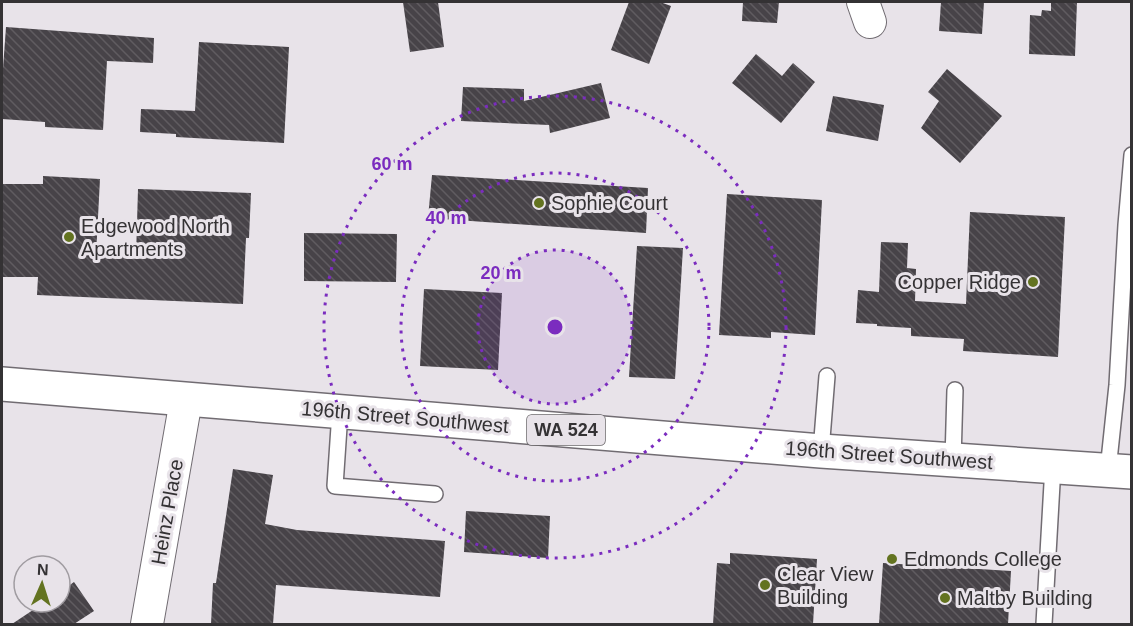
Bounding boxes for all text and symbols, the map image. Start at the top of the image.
text: 60 m [371,154,413,174]
place label: Sophie Court [551,192,668,214]
marker: Sophie Court [532,196,546,210]
text: 40 m [425,208,467,228]
place label: Edgewood North Apartments [81,215,230,260]
marker: Edgewood North Apartments [62,230,76,244]
text: 20 m [480,263,522,283]
place label: Copper Ridge [898,271,1021,293]
marker: Copper Ridge [1026,275,1040,289]
centre of rings [545,317,565,337]
street label: 196th Street Southwest [300,397,510,437]
road number: WA 524 [527,415,605,445]
street label: 196th Street Southwest [785,437,994,473]
street label: Heinz Place [147,458,187,566]
place label: Edmonds College [904,548,1062,570]
marker: Edmonds College [885,552,899,566]
north arrow [12,554,72,614]
text: N [37,561,49,578]
place label: Clear View Building [777,563,874,608]
marker: Clear View Building [758,578,772,592]
place label: Maltby Building [957,587,1093,609]
marker: Maltby Building [938,591,952,605]

